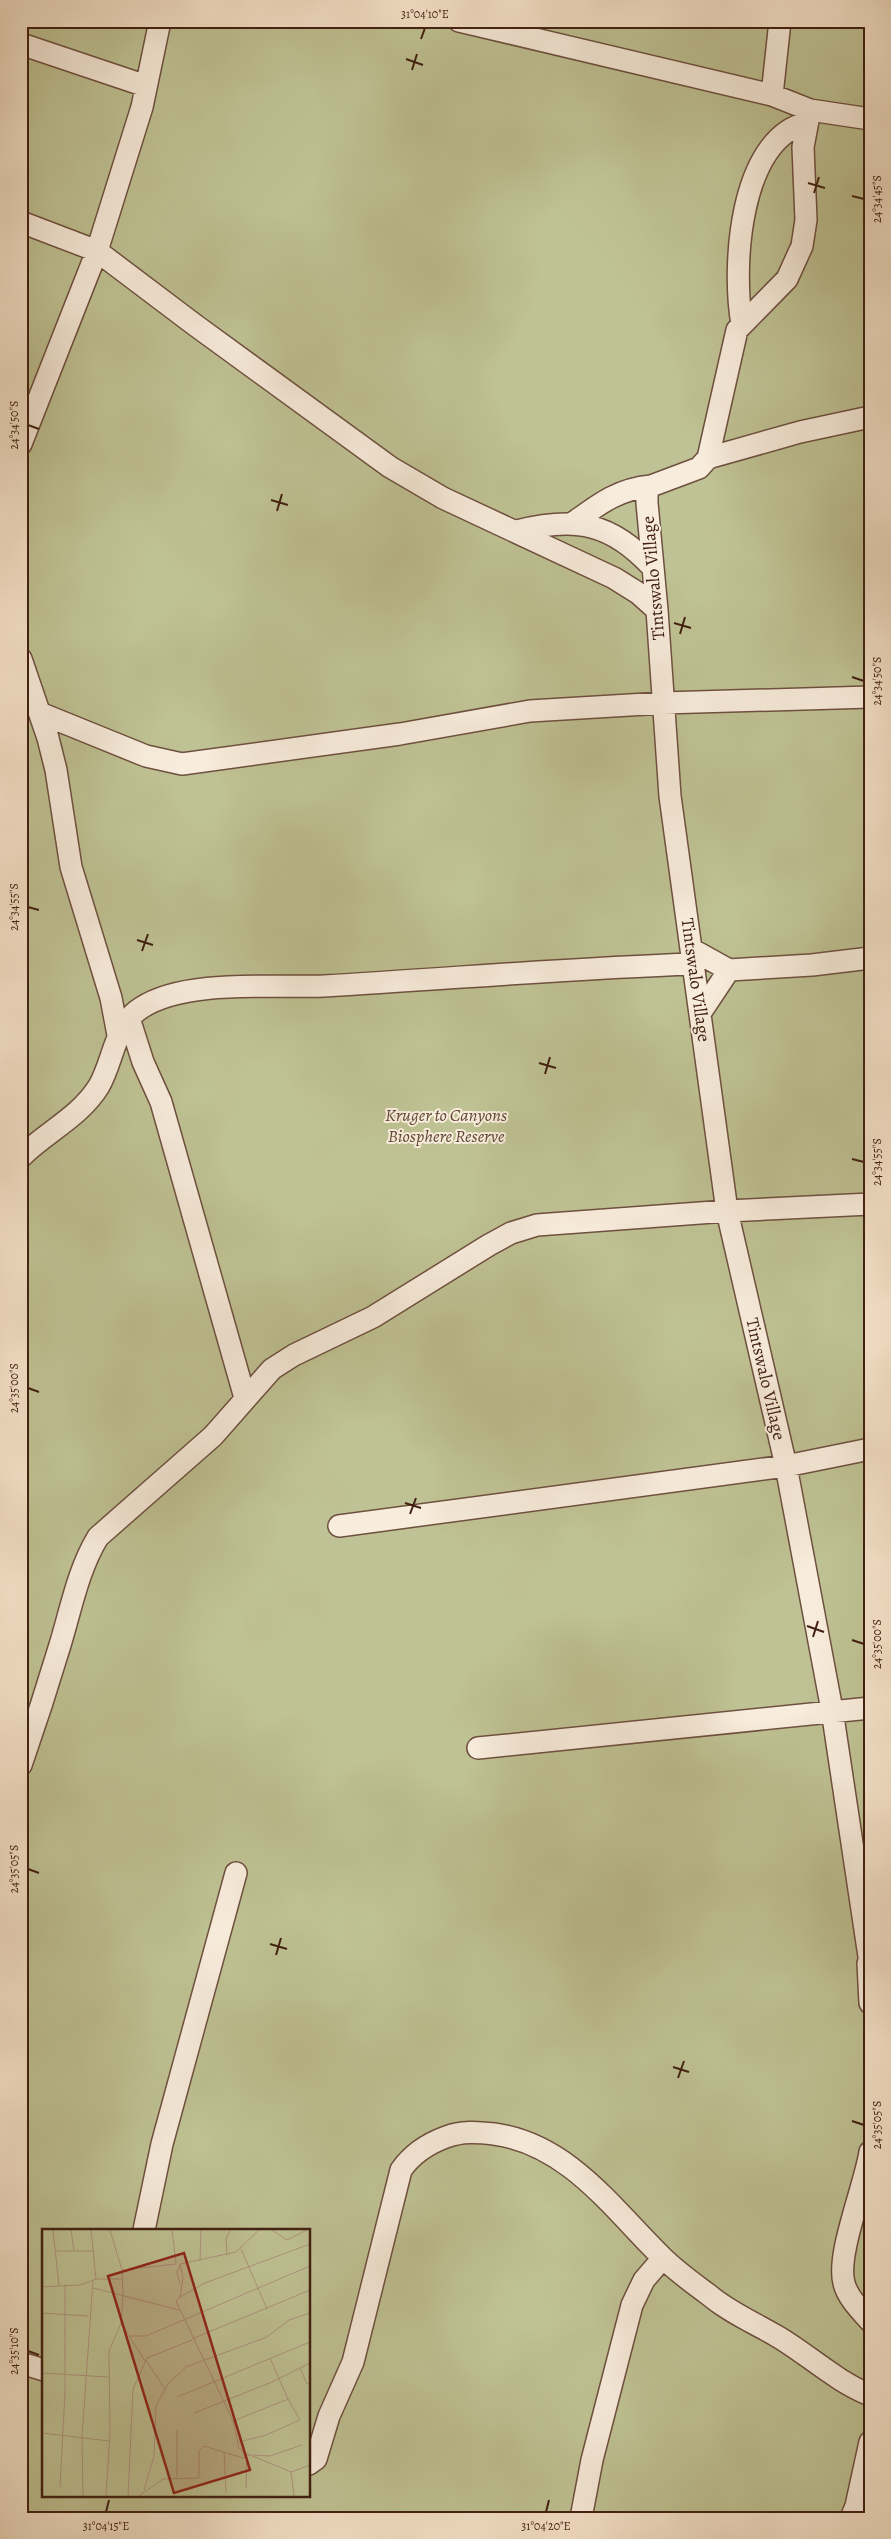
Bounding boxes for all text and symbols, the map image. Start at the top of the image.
text: 31°04'10"E [401,6,449,22]
text: 24°34'45"S [869,175,885,223]
text: 24°34'50"S [6,401,22,449]
street label: Tintswalo Village [636,515,670,641]
text: 24°34'50"S [869,657,885,705]
text: 24°34'55"S [6,883,22,931]
street label: Tintswalo Village [675,917,717,1043]
park label: Kruger to Canyons Biosphere Reserve [385,1103,507,1148]
text: 24°34'55"S [869,1138,885,1186]
street label: Tintswalo Village [740,1316,792,1442]
text: 24°35'00"S [6,1363,22,1413]
text: 24°35'00"S [869,1619,885,1669]
text: 24°35'05"S [6,1845,22,1893]
text: 24°35'05"S [869,2101,885,2149]
inset map [42,2229,310,2496]
text: 24°35'10"S [6,2327,22,2375]
text: 31°04'15"E [83,2518,129,2534]
text: 31°04'20"E [521,2518,571,2534]

